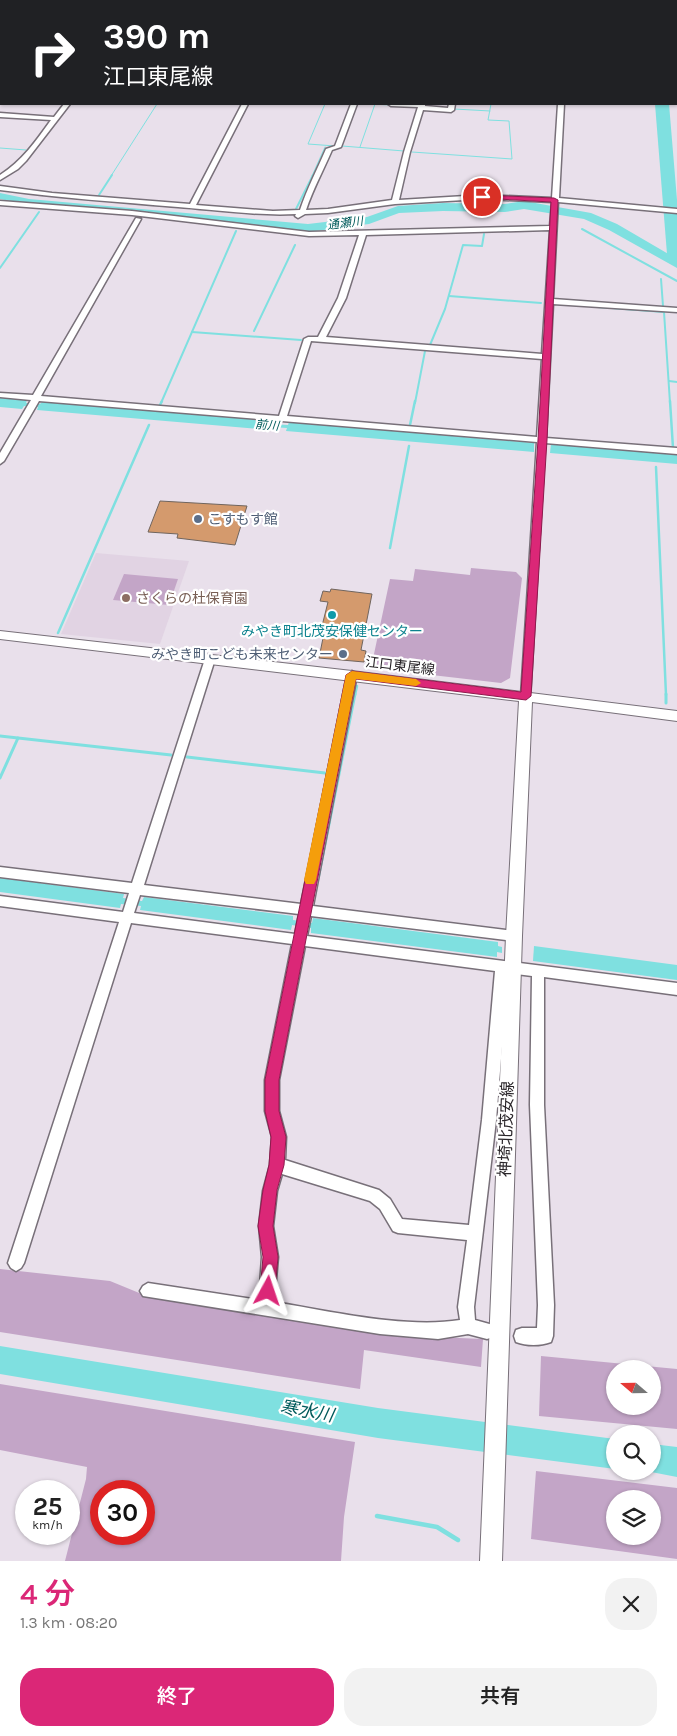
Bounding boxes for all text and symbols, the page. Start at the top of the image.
text: 390 m [103,16,210,57]
icon: right [20,20,85,85]
text: 江口東尾線 [103,64,213,90]
pin [461,176,503,218]
icon: arrive [468,183,496,211]
water label: 通瀬川 [326,214,366,232]
water label: 前川 [254,417,282,433]
place label: こすもす館 [208,511,278,528]
marker: こすもす館 [192,513,204,525]
place label: さくらの杜保育園 [136,590,248,607]
marker: さくらの杜保育園 [120,592,132,604]
marker: みやき町北茂安保健センター [326,609,338,621]
place label: みやき町北茂安保健センター [241,623,423,640]
place label: みやき町こども未来センター [151,646,333,663]
marker: みやき町こども未来センター [337,648,349,660]
street label: 江口東尾線 [364,653,436,679]
street label: 神埼北茂安線 [495,1081,517,1177]
position arrow [241,1264,293,1316]
north arrow [606,1360,661,1415]
map controls [606,1360,661,1545]
water label: 寒水川 [279,1395,337,1427]
button: search [606,1425,661,1480]
speed limit sign: 30 [90,1480,155,1545]
button: layers [606,1490,661,1545]
text: 25 [33,1492,62,1521]
text: km/h [32,1518,63,1532]
text: 4 分 [20,1576,75,1612]
button: close [605,1578,657,1630]
text: 1.3 km · 08:20 [20,1613,118,1632]
button: 終了 [20,1668,334,1726]
button: 共有 [344,1668,657,1726]

